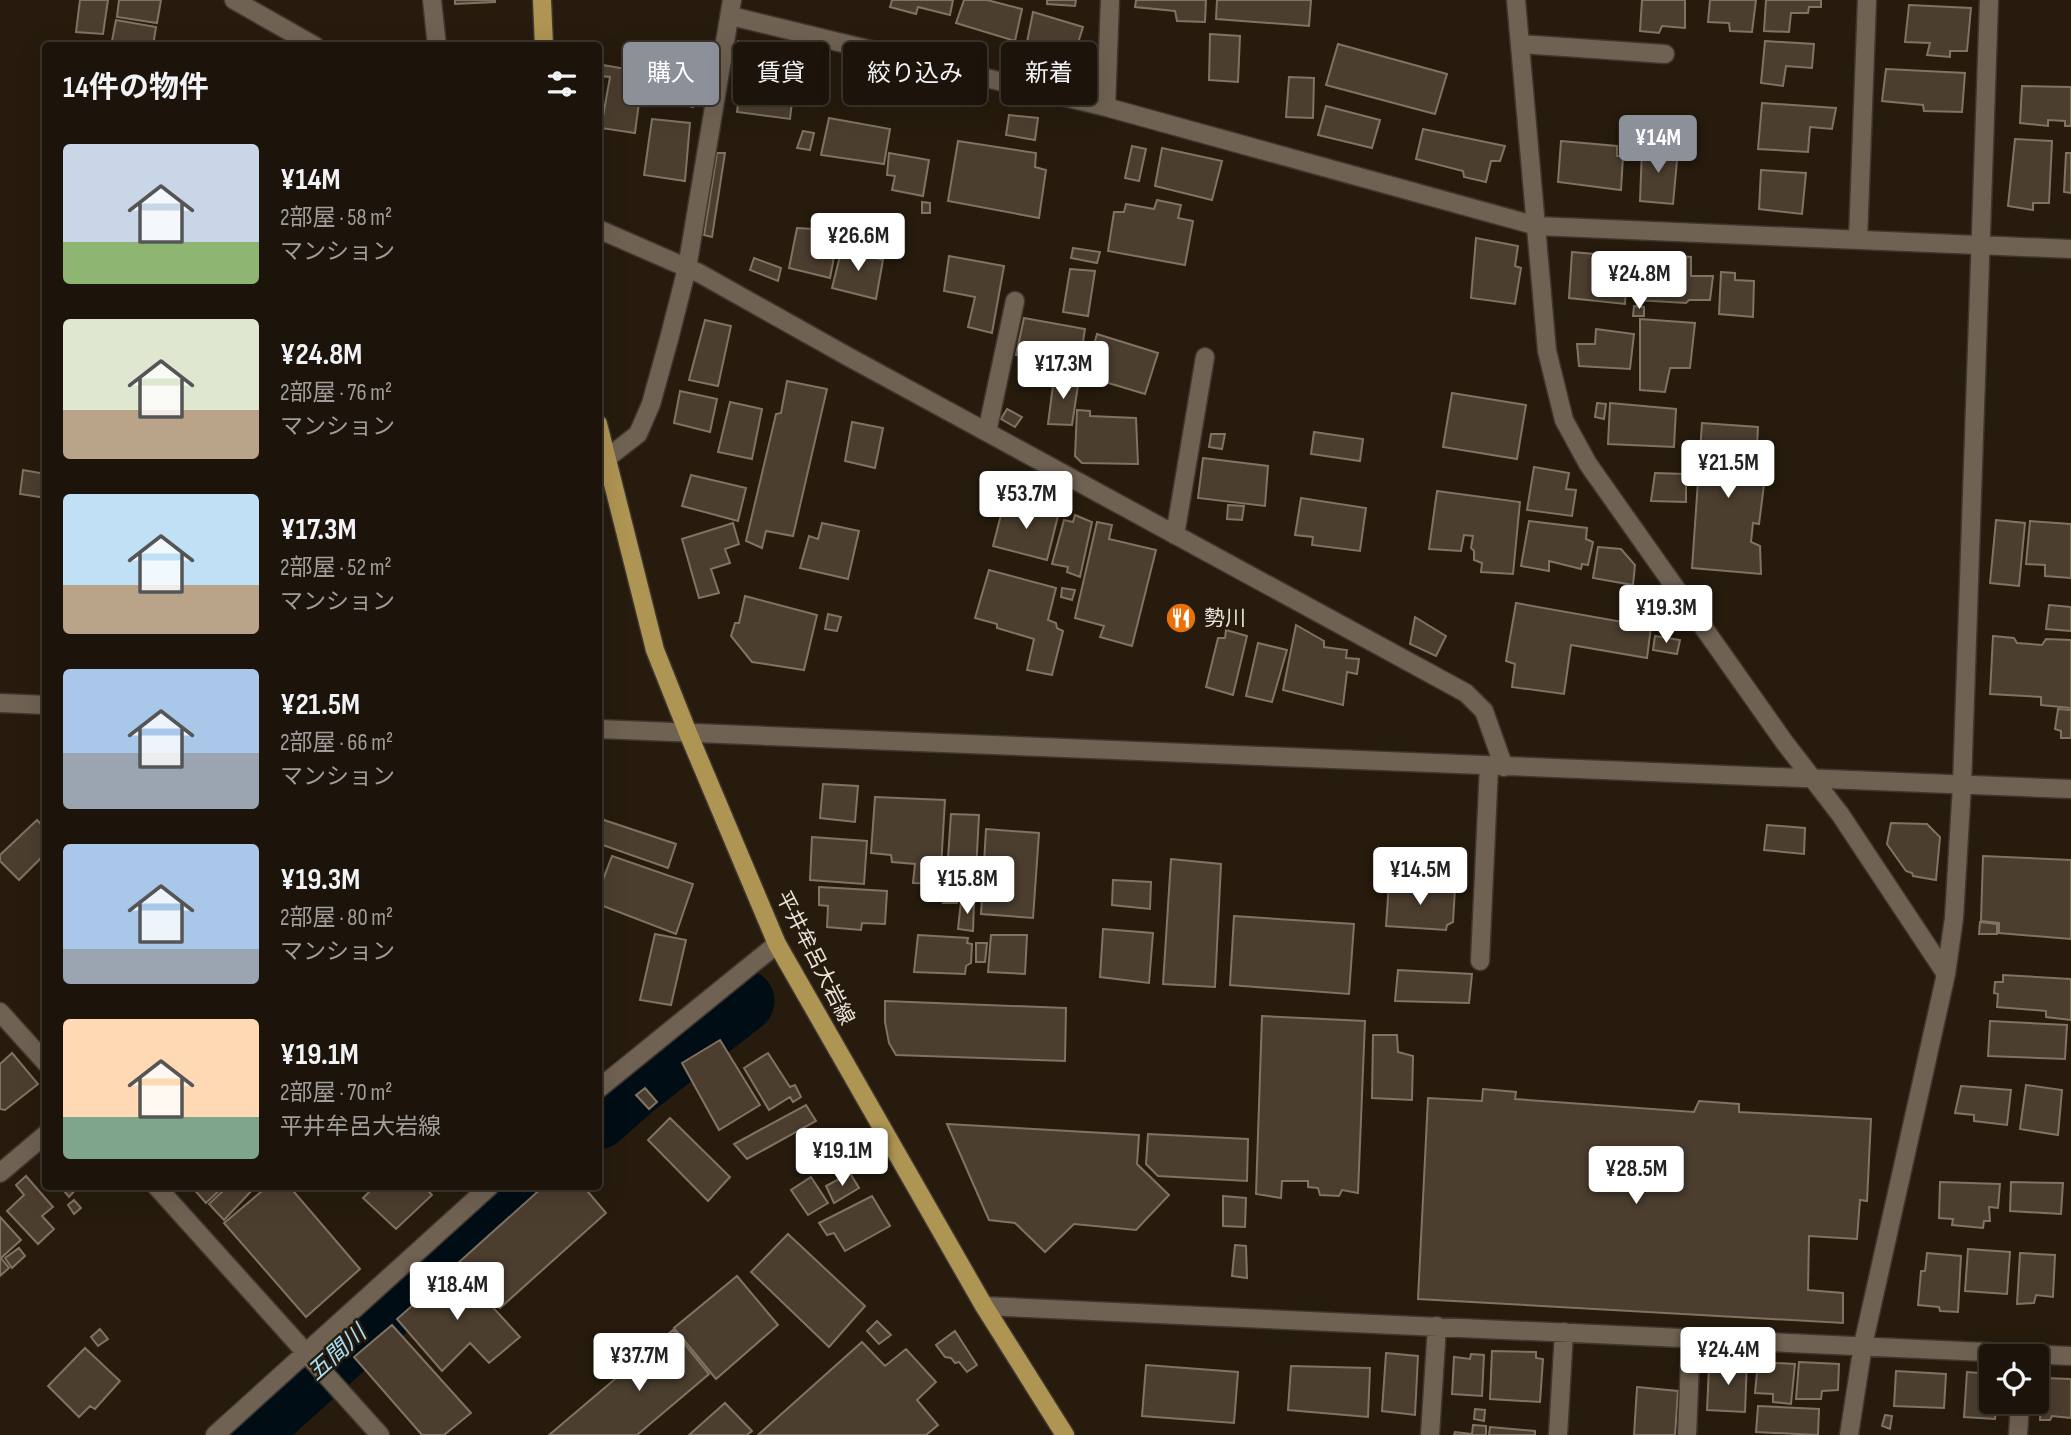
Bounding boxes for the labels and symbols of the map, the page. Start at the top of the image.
pin: ¥14M [1617,116,1699,175]
pin: ¥26.6M [801,214,915,273]
pin: ¥24.8M [1582,252,1696,311]
pin: ¥17.3M [1006,342,1120,401]
pin: ¥21.5M [1671,440,1785,500]
pin: ¥53.7M [969,472,1083,531]
pin: ¥19.3M [1609,586,1723,645]
restaurant icon: 勢川 [1164,601,1198,635]
place label: 勢川 [1204,606,1246,631]
pin: ¥14.5M [1363,848,1477,907]
pin: ¥15.8M [910,856,1024,916]
street label: 平井牟呂大岩線 [770,887,860,1029]
pin: ¥19.1M [785,1128,899,1188]
pin: ¥28.5M [1579,1146,1693,1206]
pin: ¥18.4M [400,1262,514,1322]
water label: 五間川 [302,1318,374,1386]
pin: ¥24.4M [1671,1328,1785,1387]
pin: ¥37.7M [582,1334,696,1393]

